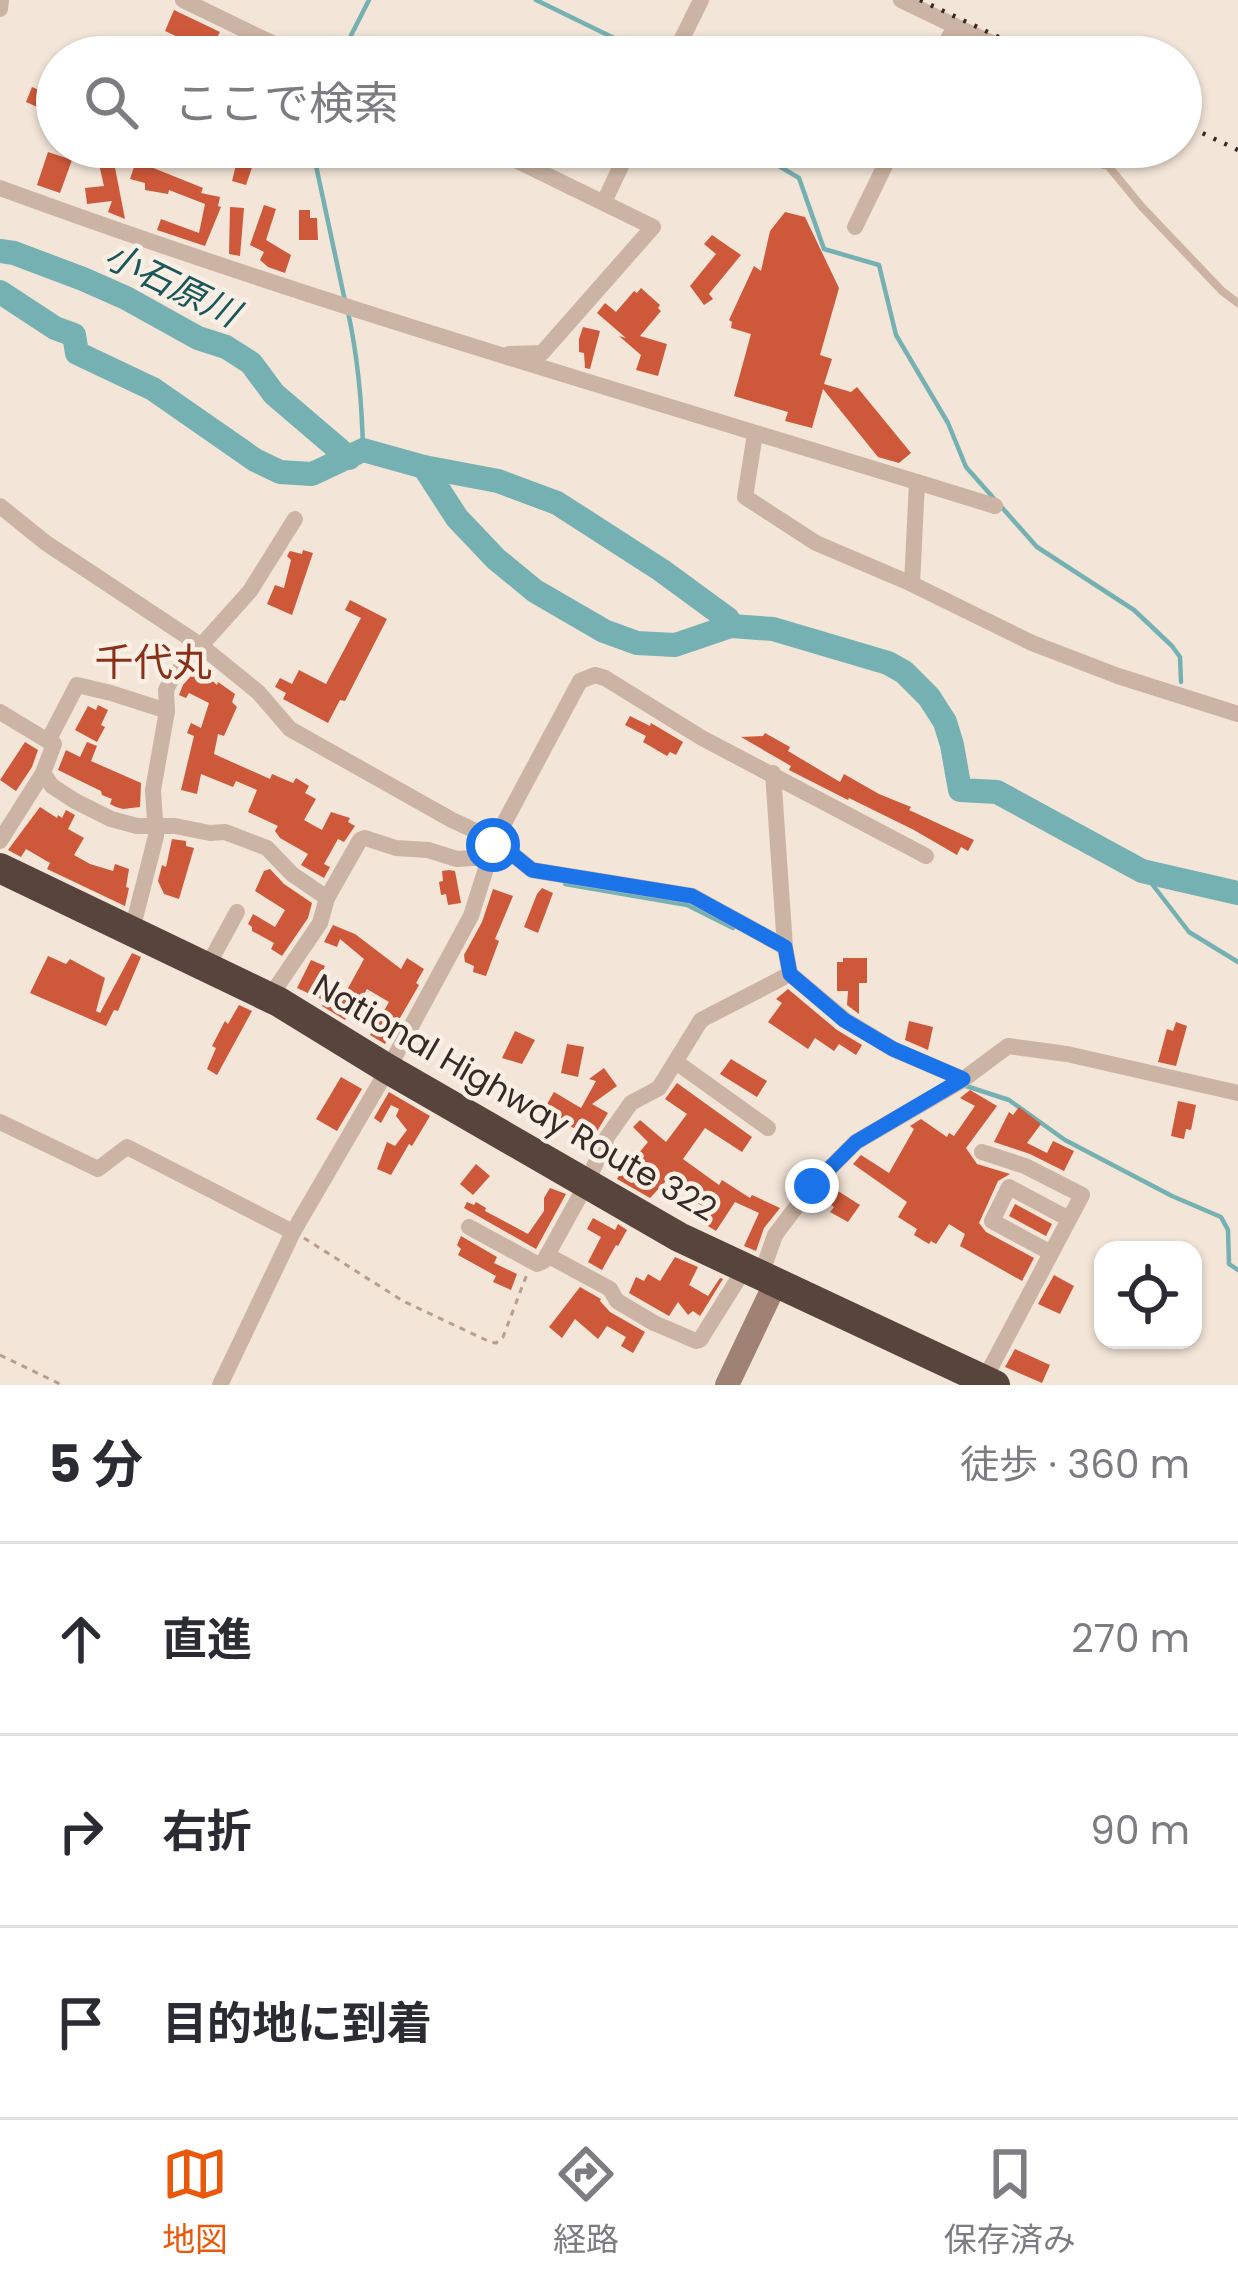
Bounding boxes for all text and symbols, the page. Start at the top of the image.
search box [36,36,1202,168]
icon: search [78,69,144,135]
text: ここで検索 [174,72,399,135]
water label: 小石原川 [96,230,251,341]
district label: 千代丸 [94,635,212,690]
route start [466,818,520,872]
street label: National Highway Route 322 [304,962,725,1233]
route end [785,1159,839,1213]
map controls [1094,1241,1202,1349]
button: locate [1094,1241,1202,1349]
text: 5 分 [48,1428,143,1500]
text: 徒歩 · 360 m [960,1437,1190,1492]
icon: ahead [48,1606,114,1672]
text: 直進 [162,1608,252,1671]
text: 270 m [1071,1611,1190,1666]
icon: right [48,1798,114,1864]
text: 右折 [162,1800,252,1863]
text: 90 m [1090,1803,1190,1858]
icon: arrive [48,1990,114,2056]
text: 目的地に到着 [162,1992,432,2055]
tab: 地図 [162,2141,228,2265]
tab: 経路 [553,2141,619,2265]
tab: 保存済み [944,2141,1076,2265]

